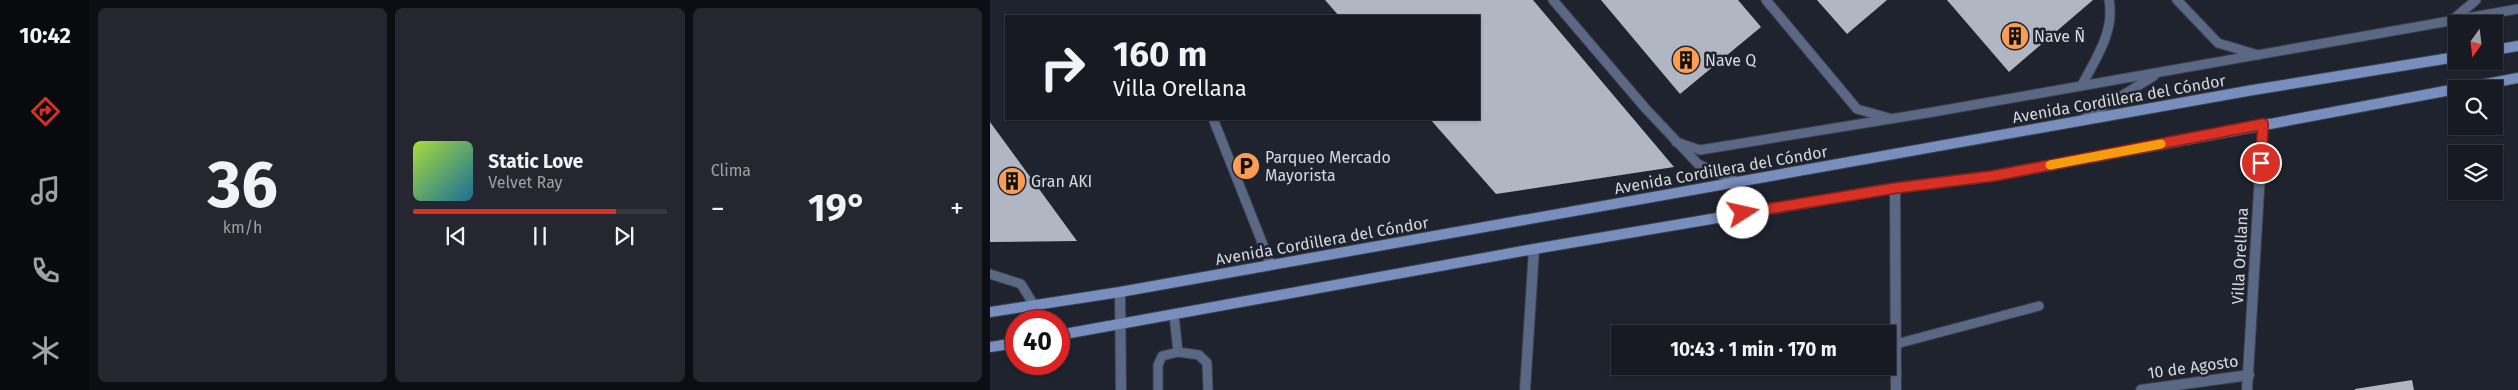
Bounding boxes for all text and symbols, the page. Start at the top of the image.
north arrow [2448,15,2502,70]
map controls [2448,15,2503,200]
building icon: Nave Ñ [2000,21,2030,51]
text: 10:42 [19,22,71,49]
place label: Nave Ñ [2034,27,2085,46]
text: 160 m [1113,33,1207,75]
icon: right [1030,35,1095,100]
building icon: Nave Q [1671,45,1701,75]
place label: Nave Q [1705,51,1756,70]
street label: Avenida Cordillera del Cóndor [2011,71,2228,127]
text: Villa Orellana [1113,75,1247,102]
button: search [2448,80,2503,135]
icon: directions [28,94,63,129]
street label: Avenida Cordillera del Cóndor [1613,142,1830,198]
pin [2240,142,2282,184]
button: layers [2448,145,2503,200]
text: 36 [207,146,278,224]
place label: Parqueo Mercado Mayorista [1265,148,1391,185]
icon: arrive [2247,149,2275,177]
text: Static Love [488,150,583,173]
parking icon: Parqueo Mercado Mayorista [1231,151,1261,181]
text: Clima [711,161,751,180]
building icon: Gran AKI [997,166,1027,196]
place label: Gran AKI [1031,172,1092,191]
icon: music [28,173,63,208]
text: Velvet Ray [488,173,562,192]
text: 19° [808,185,867,231]
position arrow [1716,186,1768,238]
text: − [711,192,725,225]
text: + [950,192,964,225]
street label: Villa Orellana [2228,207,2252,305]
street label: Avenida Cordillera del Cóndor [1214,213,1431,269]
text: km/h [223,218,262,237]
icon: previous [442,222,470,250]
icon: pause [526,222,554,250]
icon: next [610,222,638,250]
icon: phone [28,253,63,288]
speed limit sign: 40 [1005,310,1070,375]
icon: climate [28,333,63,368]
text: 10:43 · 1 min · 170 m [1670,338,1837,361]
street label: 10 de Agosto [2146,351,2240,383]

